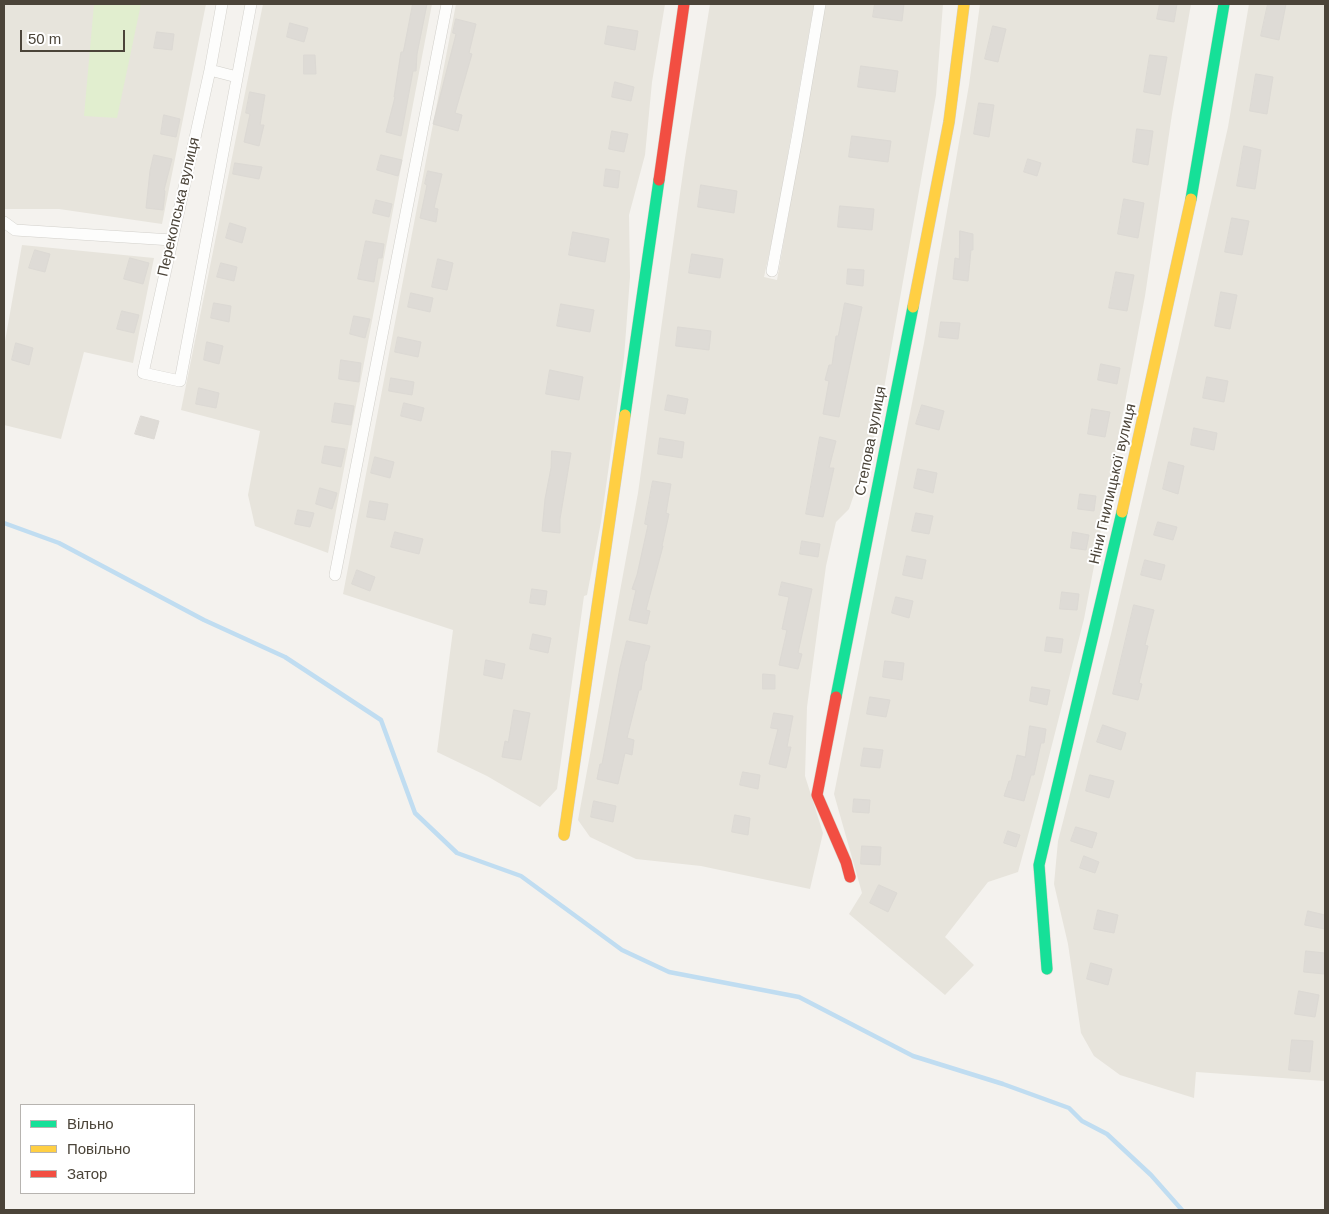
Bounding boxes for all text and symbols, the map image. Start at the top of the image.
scale bar [22,20,128,52]
text: 50 m [28,30,61,47]
street label: Перекопська вулиця [154,136,204,278]
street label: Степова вулиця [852,385,890,497]
street label: Ніни Гнилицької вулиця [1086,402,1140,566]
legend [20,1104,195,1194]
text: Вільно [67,1115,114,1132]
text: Повільно [67,1140,131,1157]
text: Затор [67,1165,107,1182]

